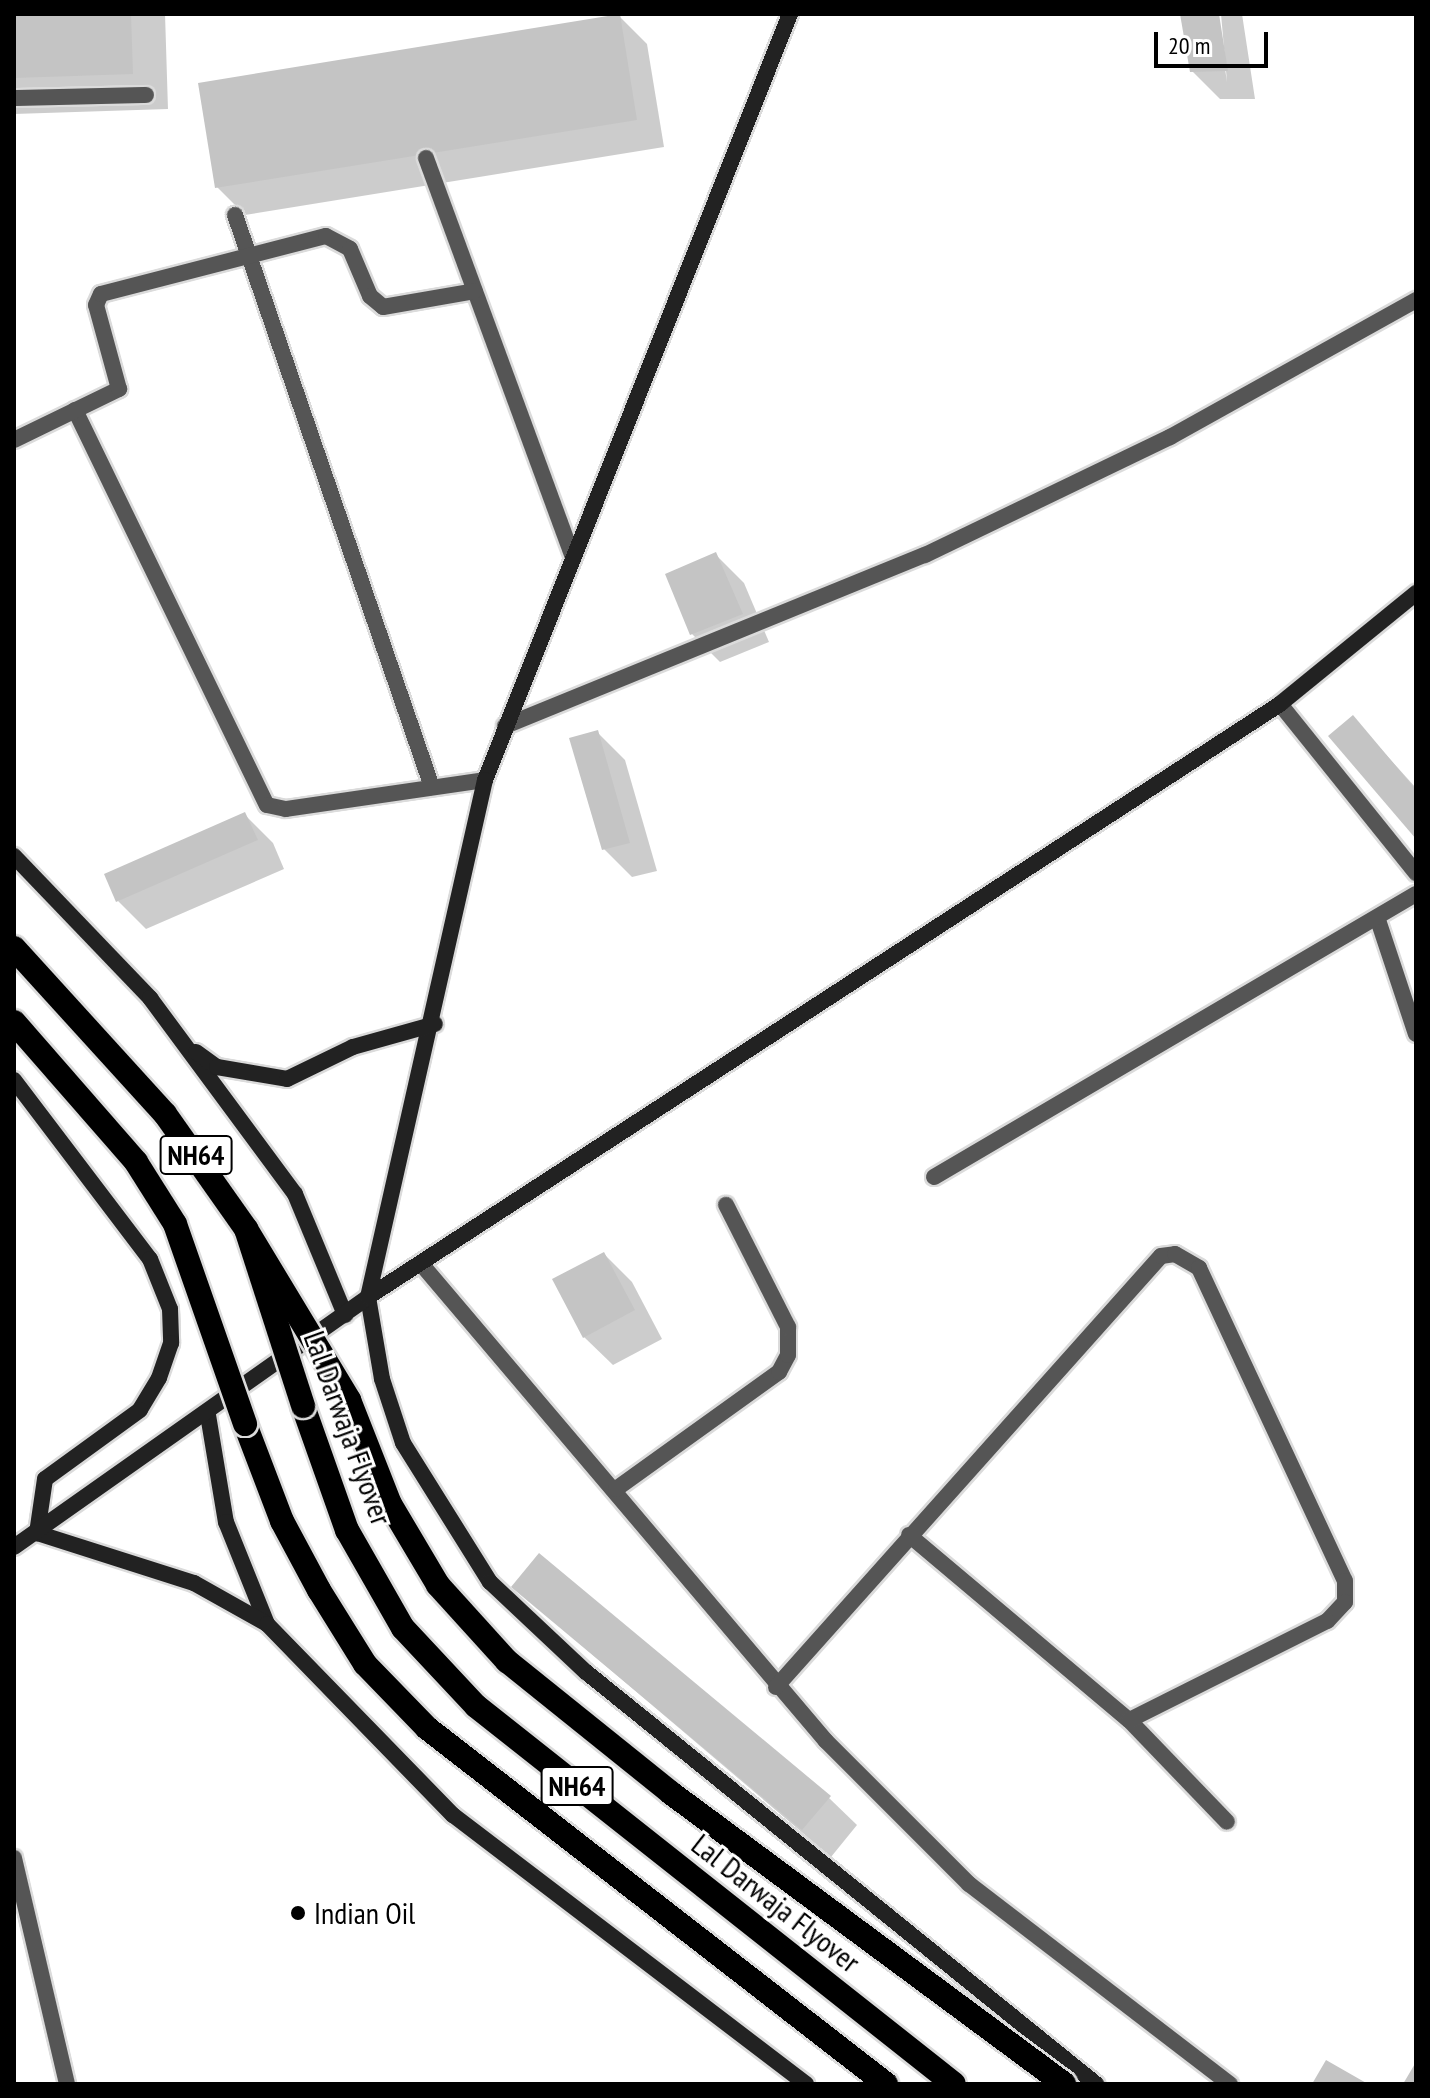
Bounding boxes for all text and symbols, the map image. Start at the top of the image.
scale bar [1158,16,1272,66]
text: 20 m [1168,30,1210,61]
road number: NH64 [158,1131,234,1179]
street label: Lal Darwaja Flyover [296,1326,400,1530]
road number: NH64 [539,1762,615,1810]
street label: Lal Darwaja Flyover [685,1826,867,1980]
place label: Indian Oil [314,1895,415,1931]
marker: Indian Oil [289,1904,307,1922]

